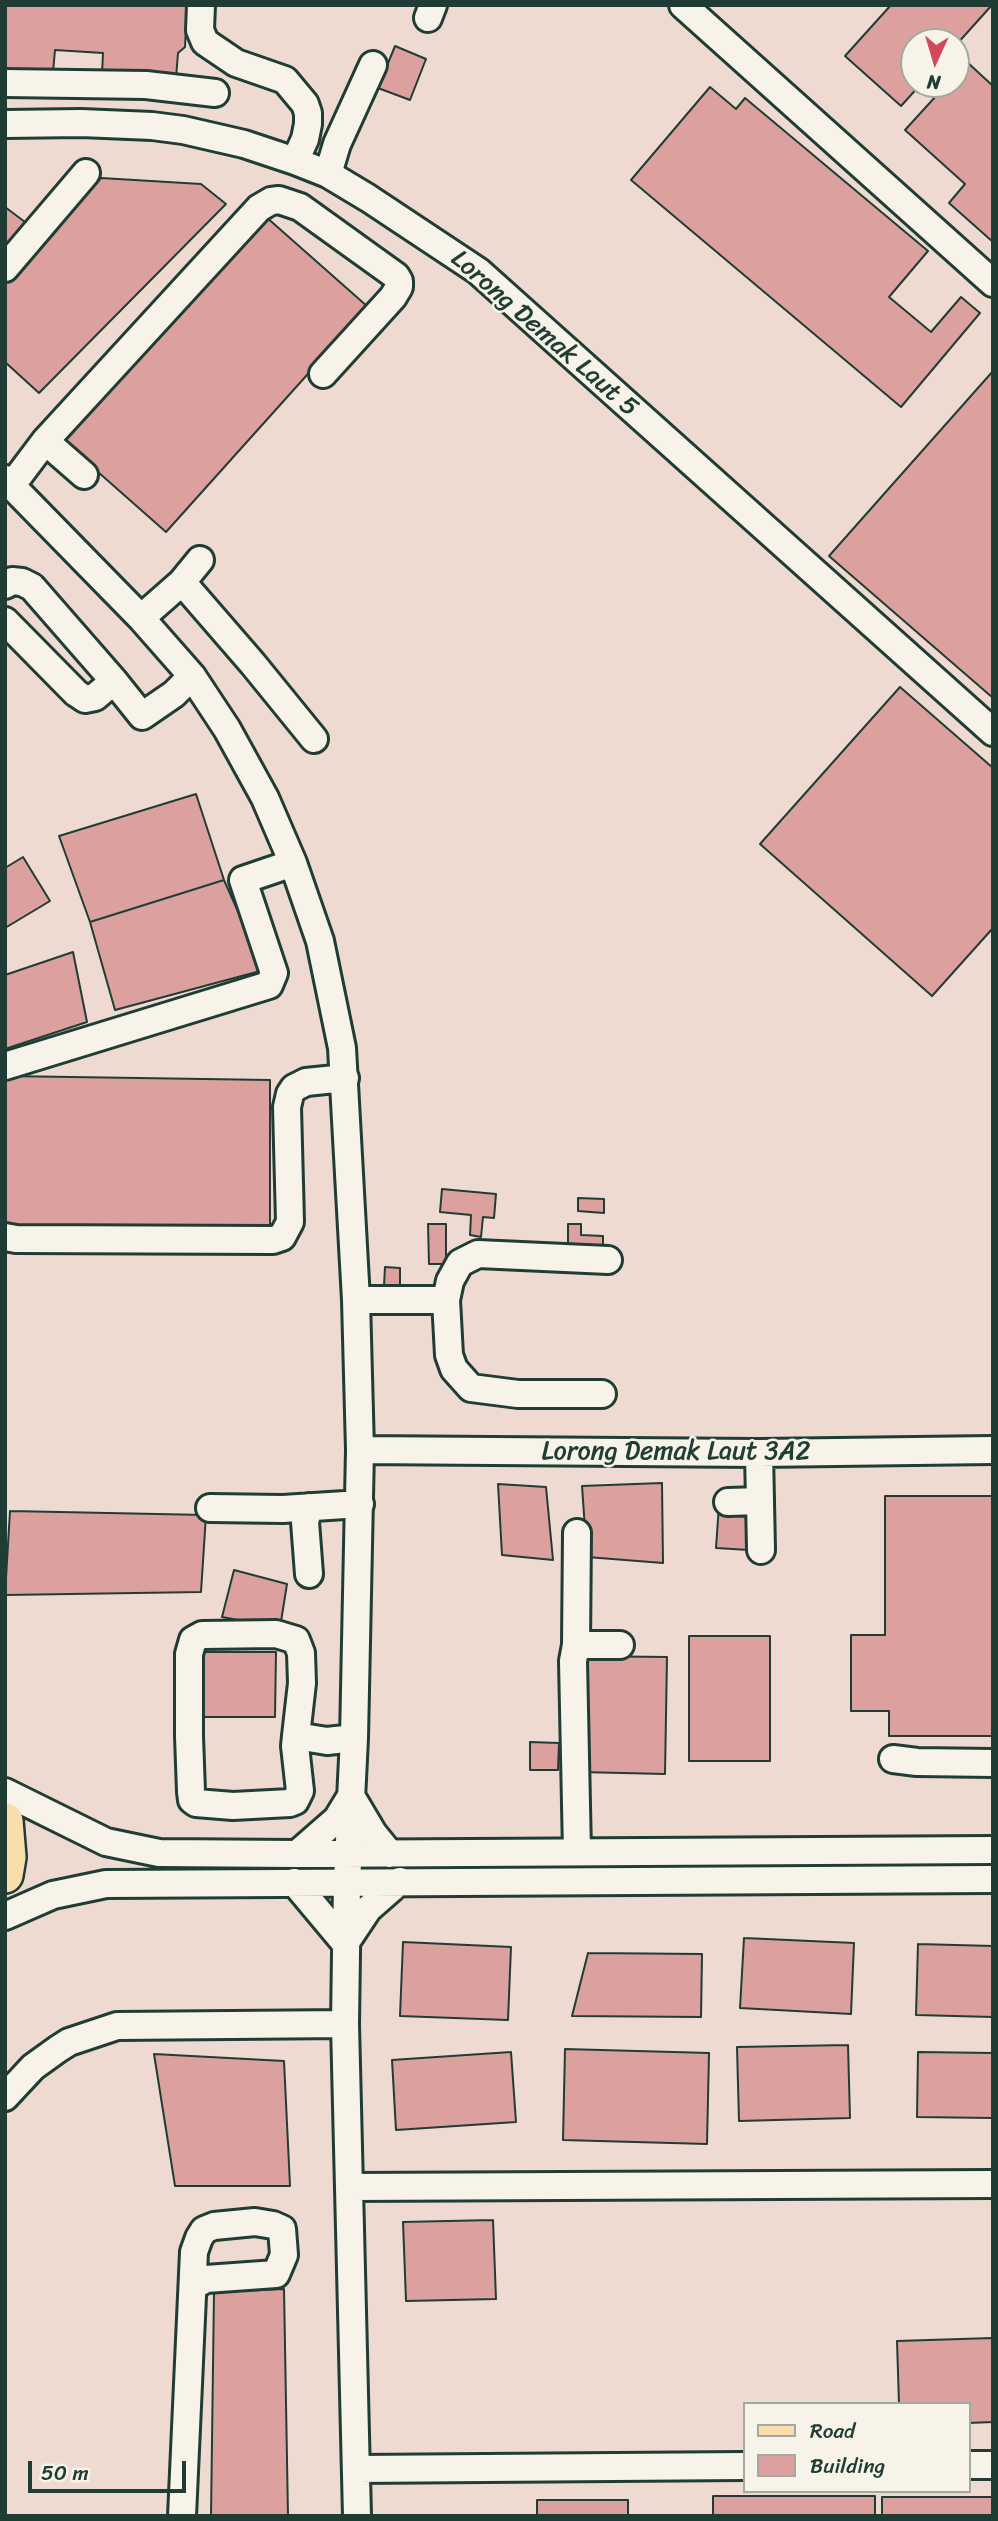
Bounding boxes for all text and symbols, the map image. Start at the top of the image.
north arrow [900,28,970,98]
text: N [926,66,941,99]
street label: Lorong Demak Laut 5 [444,244,644,424]
street label: Lorong Demak Laut 3A2 [542,1436,810,1468]
legend [743,2402,970,2493]
text: Road [810,2412,855,2450]
text: Building [810,2447,885,2485]
scale bar [32,2448,189,2492]
text: 50 m [41,2454,89,2492]

